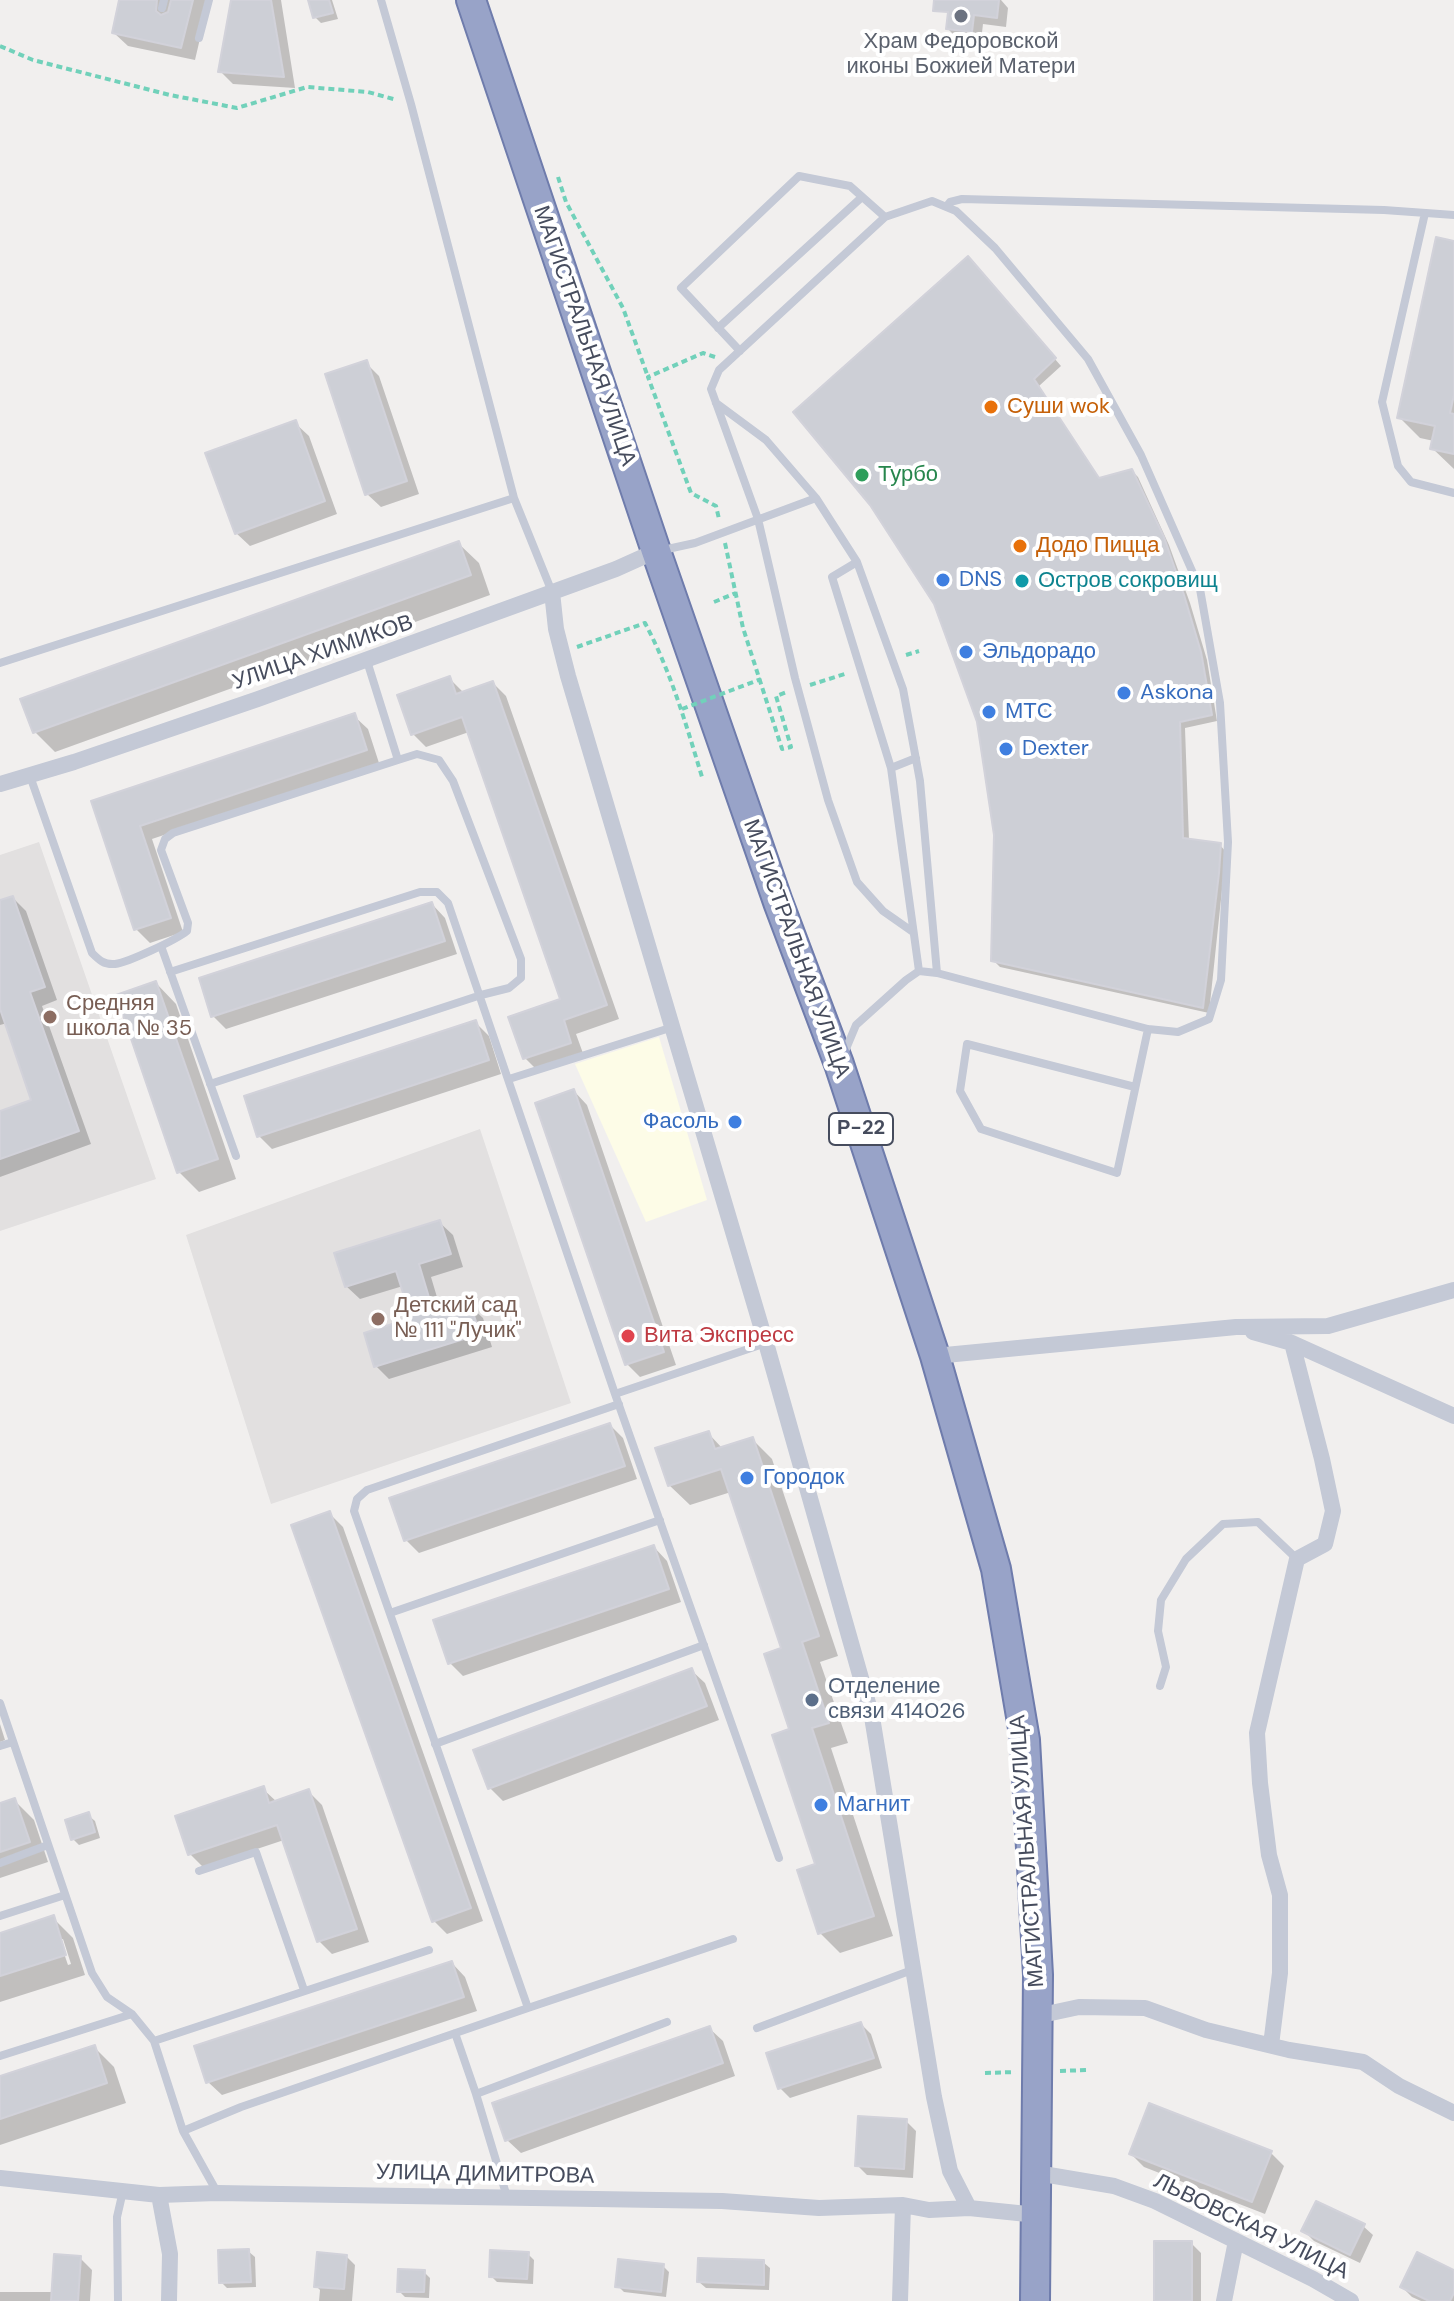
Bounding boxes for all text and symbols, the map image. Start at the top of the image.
marker: Храм Федоровской иконы Божией Матери [952,7,970,25]
place label: Храм Федоровской иконы Божией Матери [847,29,1075,80]
street label: МАГИСТРАЛЬНАЯ УЛИЦА [527,202,641,470]
place label: Суши wok [1007,394,1110,420]
marker: Суши wok [982,398,1000,416]
place label: Турбо [878,462,938,488]
marker: Турбо [853,466,871,484]
place label: Додо Пицца [1036,533,1159,559]
marker: Додо Пицца [1011,537,1029,555]
place label: DNS [959,567,1002,593]
place label: Остров сокровищ [1038,568,1218,594]
marker: DNS [934,571,952,589]
marker: Остров сокровищ [1013,572,1031,590]
street label: УЛИЦА ХИМИКОВ [229,610,417,696]
place label: Эльдорадо [982,639,1096,665]
marker: Эльдорадо [957,643,975,661]
place label: Askona [1140,680,1214,706]
marker: Askona [1115,684,1133,702]
place label: МТС [1005,699,1053,725]
marker: МТС [980,703,998,721]
place label: Dexter [1022,736,1089,762]
marker: Dexter [997,740,1015,758]
street label: МАГИСТРАЛЬНАЯ УЛИЦА [737,816,855,1082]
place label: Средняя школа № 35 [66,991,192,1042]
marker: Средняя школа № 35 [41,1008,59,1026]
place label: Фасоль [643,1109,719,1135]
marker: Фасоль [726,1113,744,1131]
road number: Р-22 [829,1113,893,1145]
place label: Детский сад № 111 "Лучик" [394,1293,522,1344]
marker: Детский сад № 111 "Лучик" [369,1310,387,1328]
place label: Вита Экспресс [644,1323,794,1349]
marker: Вита Экспресс [619,1327,637,1345]
place label: Городок [763,1465,844,1491]
marker: Городок [738,1469,756,1487]
place label: Отделение связи 414026 [828,1674,965,1726]
marker: Отделение связи 414026 [803,1691,821,1709]
street label: МАГИСТРАЛЬНАЯ УЛИЦА [1005,1714,1051,1988]
place label: Магнит [837,1792,910,1818]
marker: Магнит [812,1796,830,1814]
street label: УЛИЦА ДИМИТРОВА [376,2160,594,2190]
street label: ЛЬВОВСКАЯ УЛИЦА [1149,2168,1353,2286]

